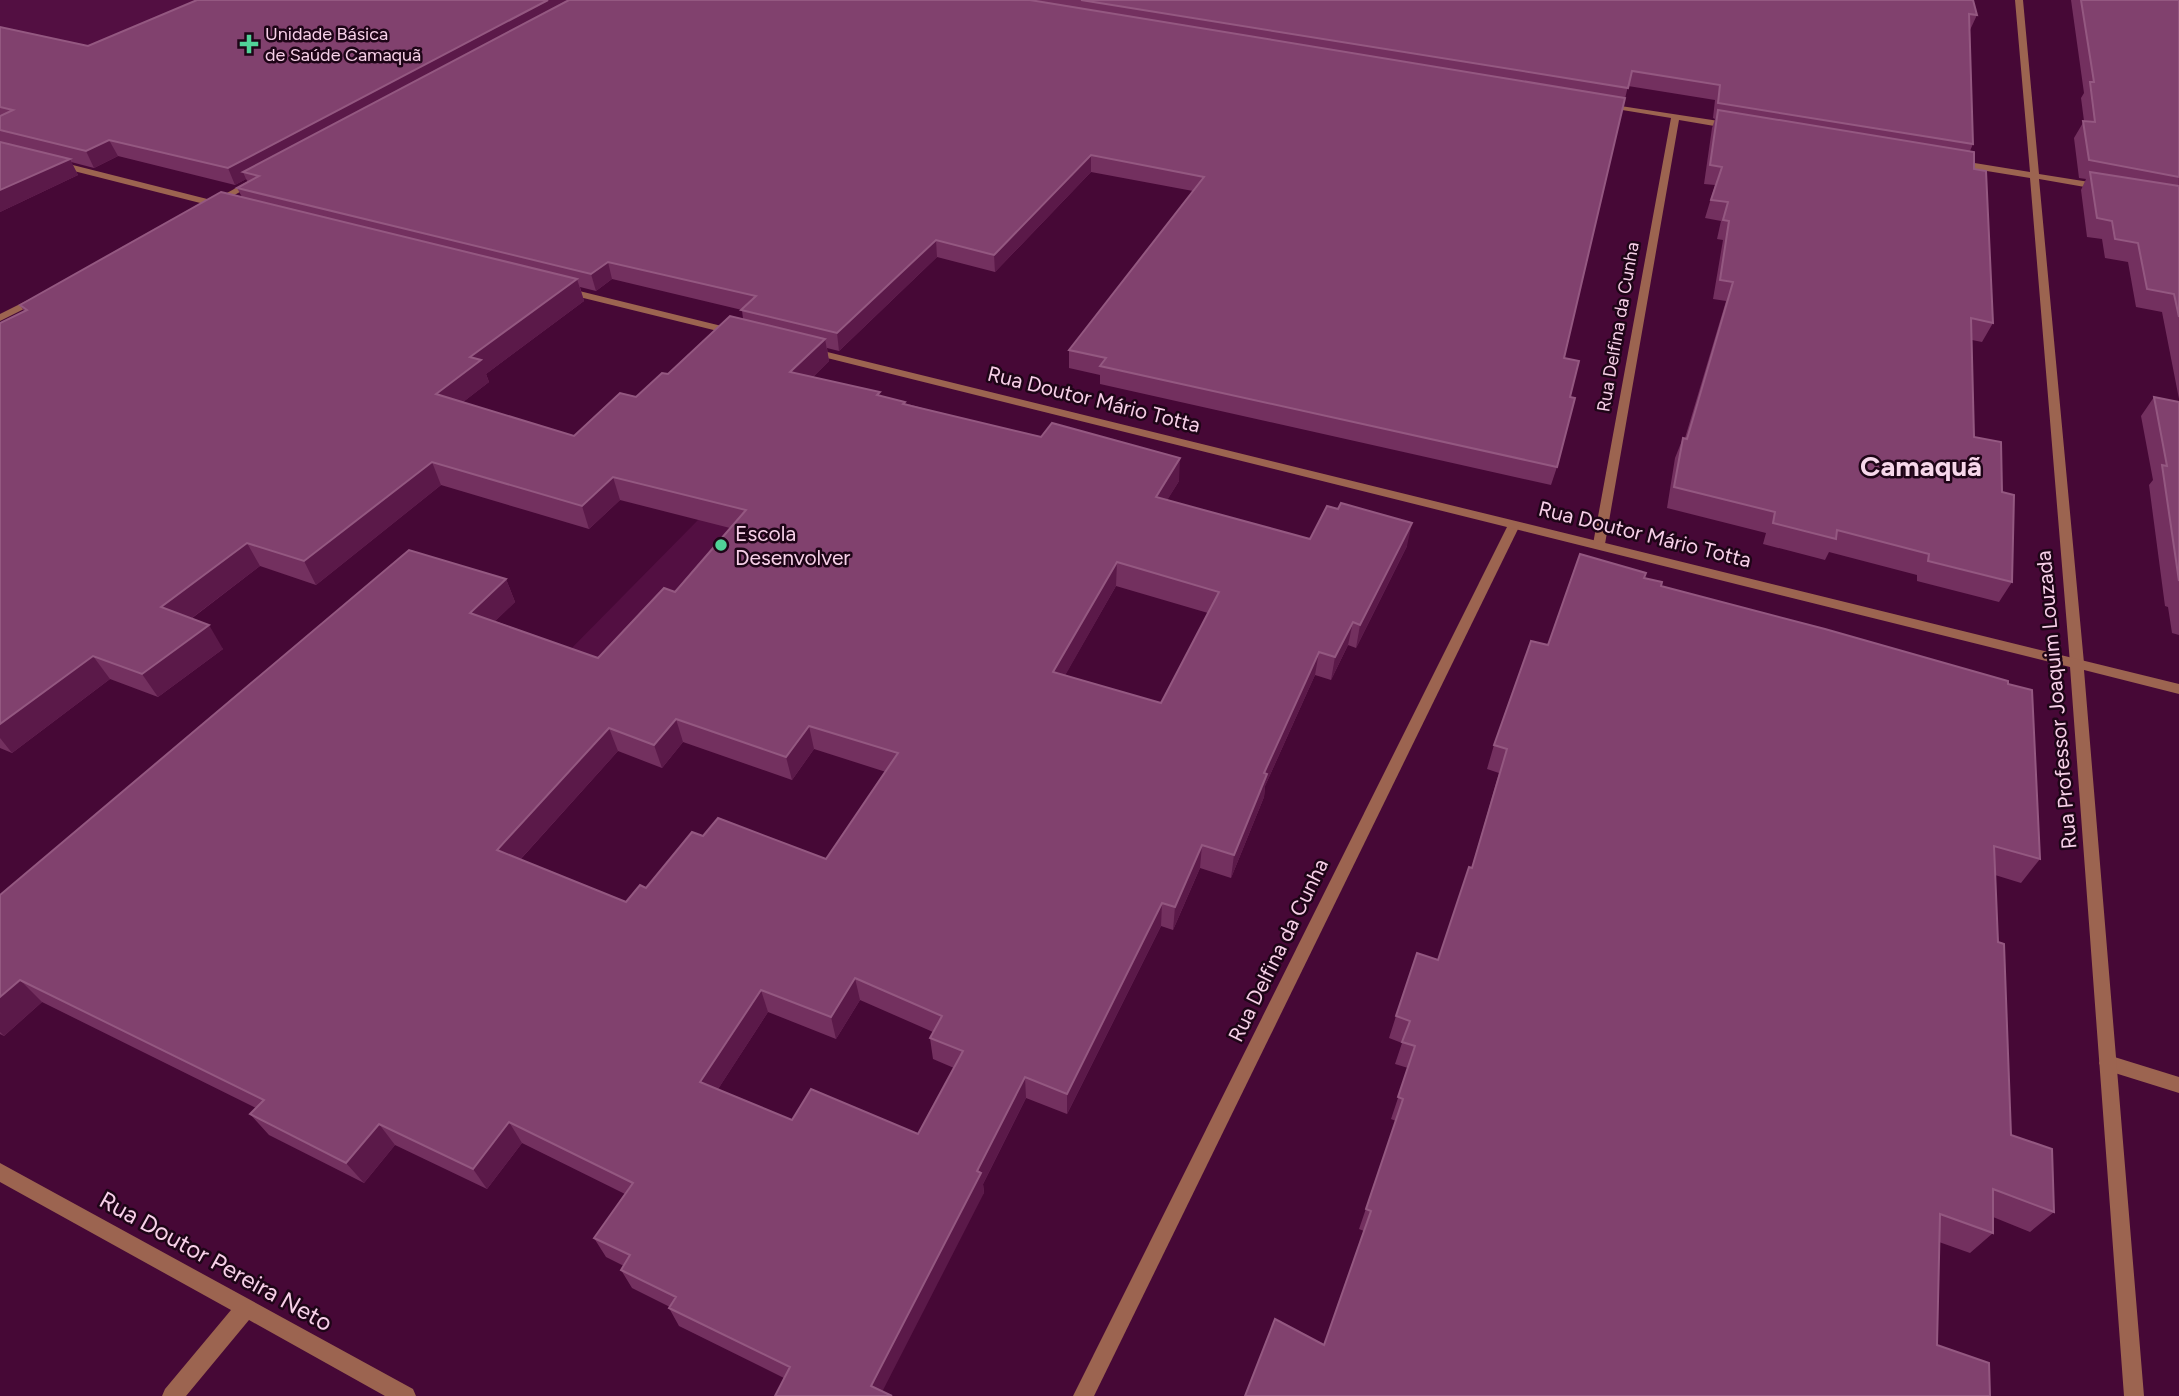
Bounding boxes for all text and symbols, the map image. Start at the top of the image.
place label: Unidade Básica de Saúde Camaquã [265,23,421,66]
marker: Unidade Básica de Saúde Camaquã [239,34,259,54]
street label: Rua Delfina da Cunha [1592,240,1644,414]
street label: Rua Doutor Mário Totta [985,360,1203,438]
district label: Camaquã [1860,449,1982,483]
street label: Rua Doutor Mário Totta [1536,495,1754,573]
place label: Escola Desenvolver [735,521,850,570]
marker: Escola Desenvolver [713,537,729,553]
street label: Rua Professor Joaquim Louzada [2030,550,2082,850]
street label: Rua Delfina da Cunha [1223,854,1333,1046]
street label: Rua Doutor Pereira Neto [94,1185,338,1337]

